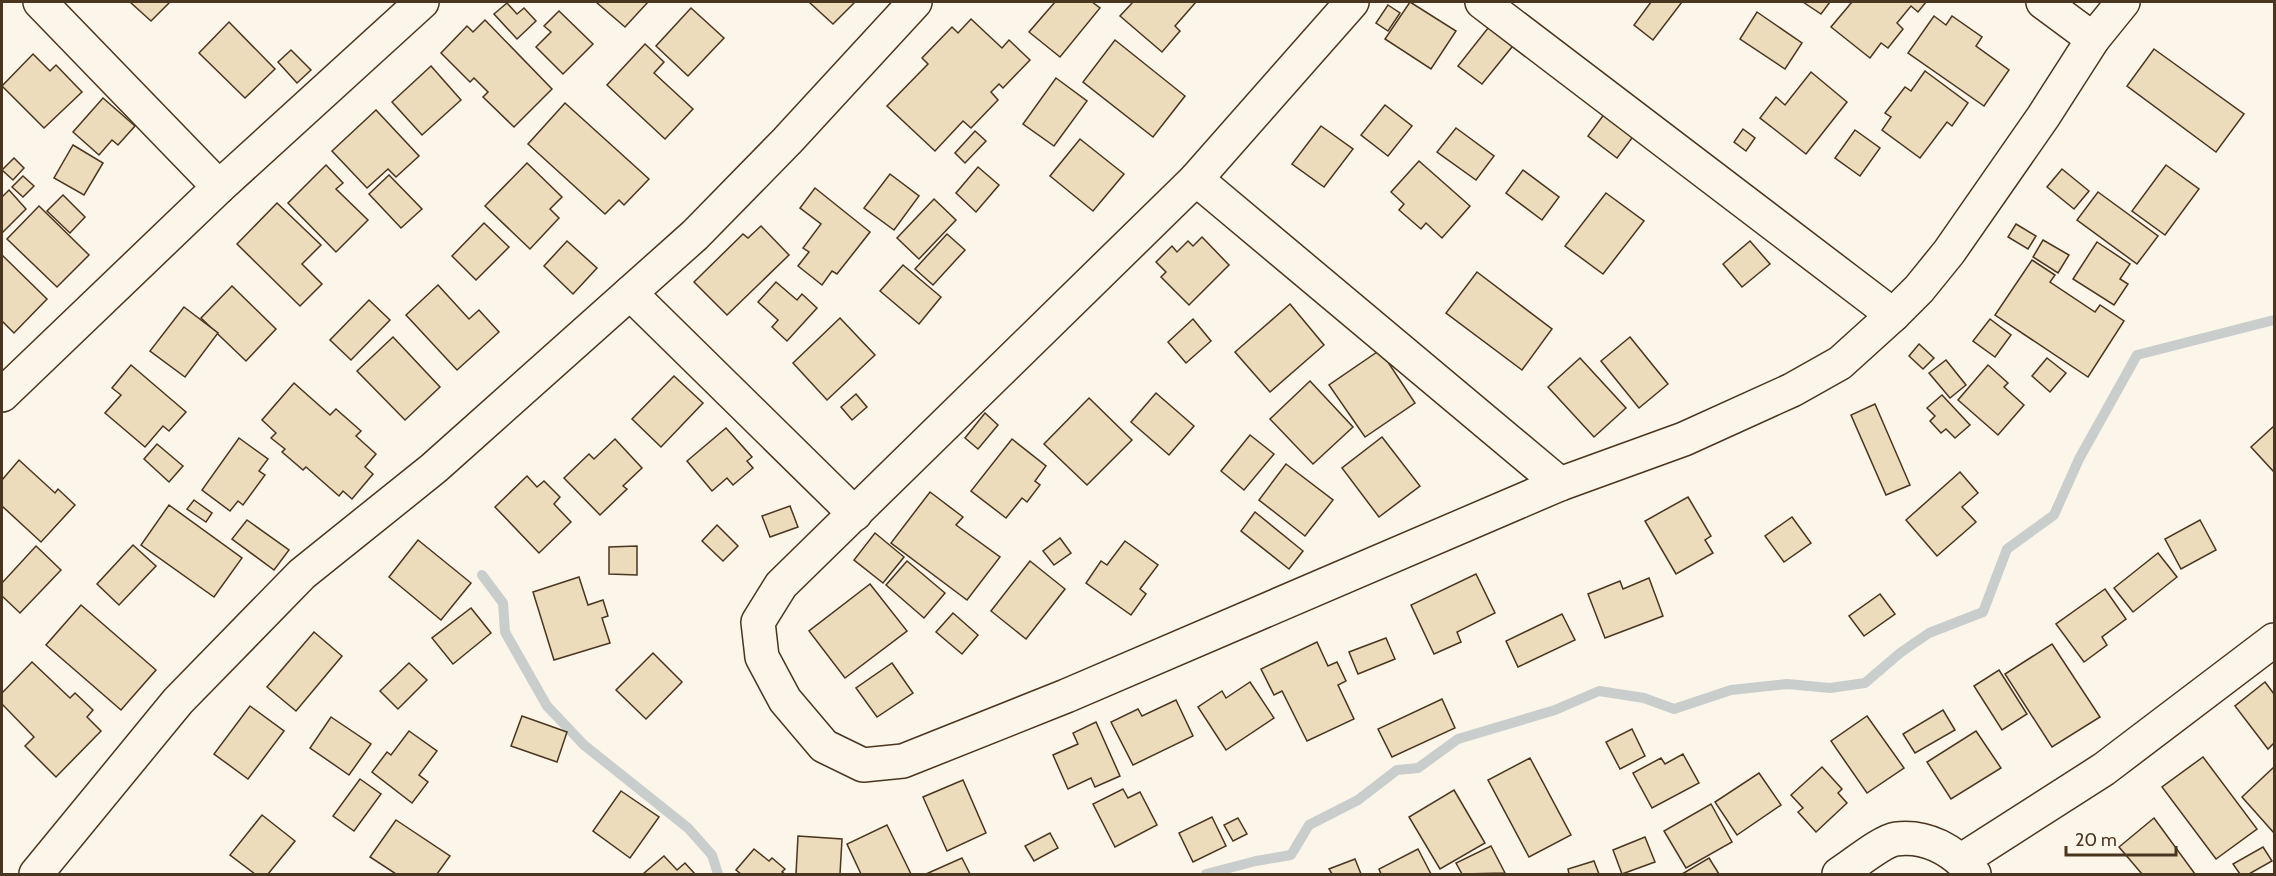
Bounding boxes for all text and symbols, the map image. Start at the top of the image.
scale bar [2066,819,2176,857]
text: 20 m [2075,829,2117,851]

